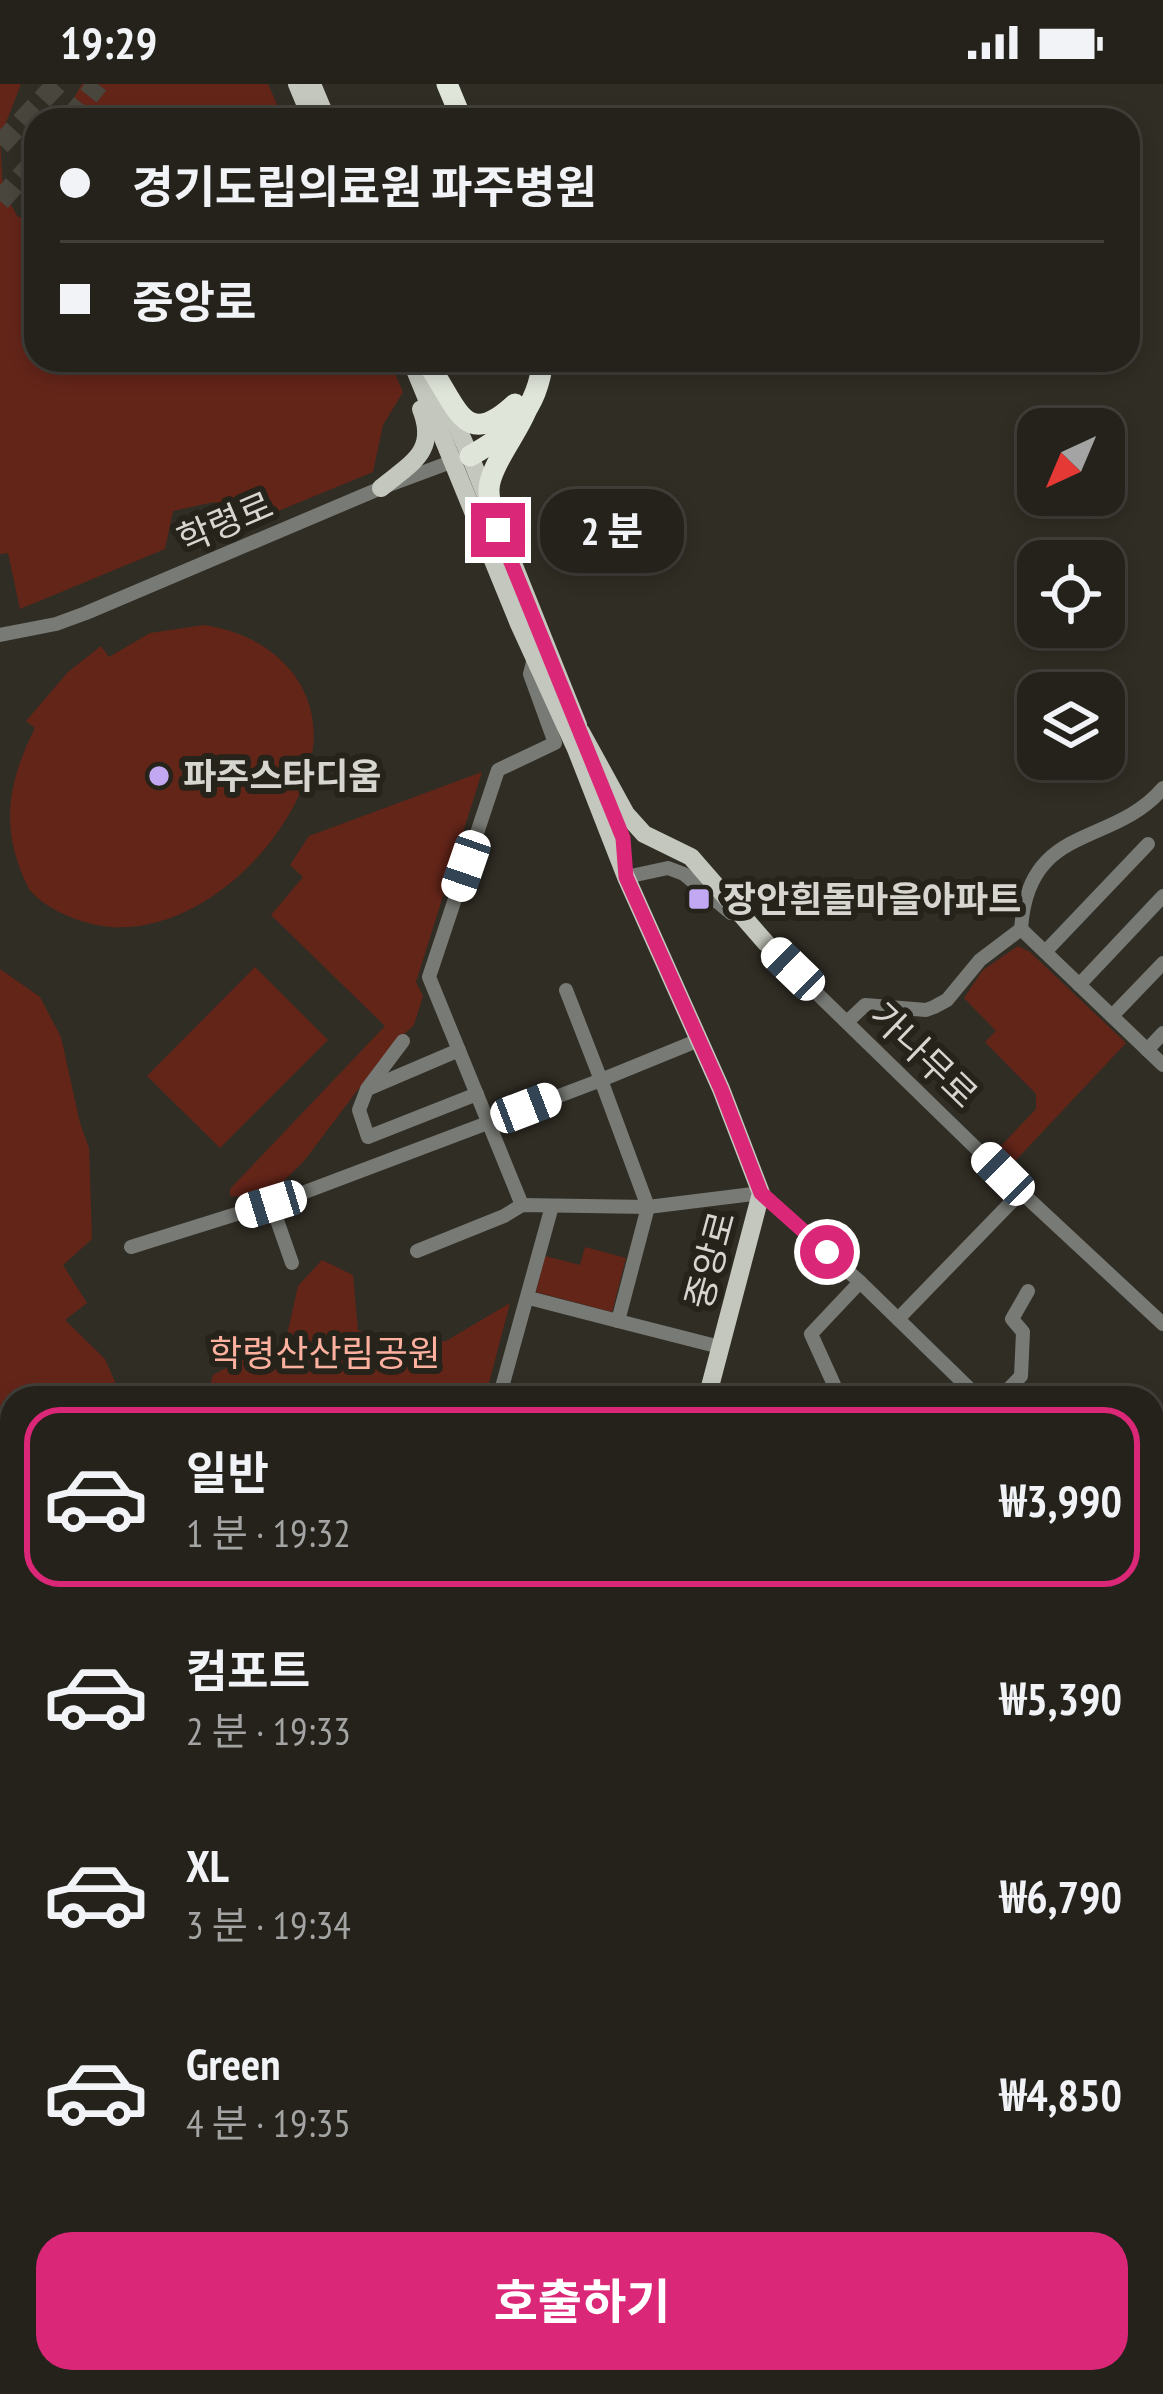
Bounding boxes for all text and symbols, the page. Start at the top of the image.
text: 19:29 [60,13,157,71]
text: 경기도립의료원 파주병원 [132,157,597,215]
text: 중앙로 [132,272,256,330]
north arrow [1017,408,1125,516]
map controls [1017,408,1125,780]
street label: 학령로 [170,480,280,563]
callout: 2 분 [540,488,684,572]
route end [471,503,525,557]
text: 2 분 [581,505,643,556]
button: locate [1017,540,1125,648]
button: layers [1017,672,1125,780]
place label: 파주스타디움 [183,752,382,799]
marker: 파주스타디움 [146,763,172,789]
car [437,826,495,906]
place label: 장안흰돌마을아파트 [723,875,1021,922]
marker: 장안흰돌마을아파트 [686,886,712,912]
car [755,931,831,1007]
street label: 가나무로 [860,992,988,1118]
car [486,1078,566,1138]
car [965,1136,1041,1212]
car [231,1176,311,1232]
street label: 중앙로 [674,1206,745,1314]
route start [800,1225,854,1279]
park label: 학령산산림공원 [209,1329,441,1376]
icon: car [42,1443,150,1551]
text: 일반 [186,1443,269,1501]
text: ₩3,990 [1000,1471,1122,1529]
text: 1 분 · 19:32 [186,1507,351,1558]
icon: car [42,1641,150,1749]
text: 컴포트 [186,1641,310,1699]
text: ₩5,390 [1000,1669,1122,1727]
text: 2 분 · 19:33 [186,1705,351,1756]
text: XL [186,1836,229,1894]
icon: car [42,1839,150,1947]
text: ₩6,790 [1000,1867,1122,1925]
text: 3 분 · 19:34 [186,1899,351,1950]
text: Green [186,2034,281,2092]
icon: car [42,2037,150,2145]
text: ₩4,850 [1000,2065,1122,2123]
text: 4 분 · 19:35 [186,2097,351,2148]
button: 호출하기 [36,2232,1128,2370]

